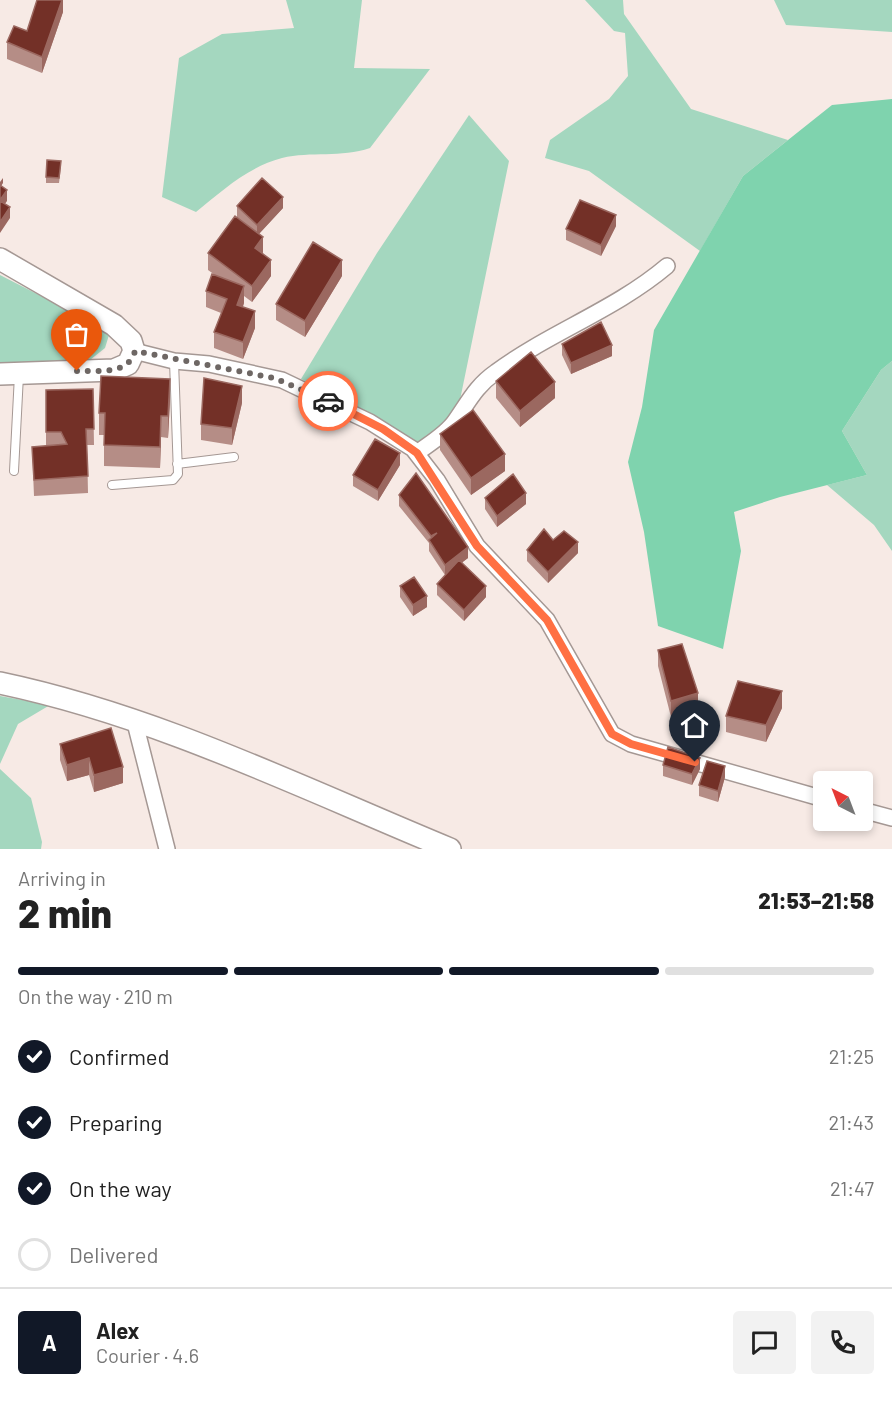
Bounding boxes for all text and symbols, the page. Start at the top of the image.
pin [51,309,102,371]
icon: bag [60,318,93,351]
courier [298,371,358,431]
icon: car [312,385,345,418]
pin [669,700,720,762]
icon: home [678,709,711,742]
north arrow [813,771,873,831]
map controls [813,771,873,831]
text: Arriving in [18,866,106,890]
text: 21:53–21:58 [758,887,874,913]
text: 2 min [18,889,112,936]
text: On the way · 210 m [18,984,173,1008]
icon: check [18,1040,51,1073]
text: Confirmed [69,1043,169,1069]
text: 21:25 [829,1044,874,1068]
icon: check [18,1106,51,1139]
text: Preparing [69,1109,162,1135]
text: 21:43 [828,1110,874,1134]
icon: check [18,1172,51,1205]
text: On the way [69,1175,172,1201]
text: 21:47 [830,1176,874,1200]
text: Delivered [69,1241,158,1267]
button: chat [733,1311,796,1374]
button: phone [811,1311,874,1374]
text: Alex [96,1317,139,1343]
text: A [42,1329,57,1355]
text: Courier · 4.6 [96,1343,199,1367]

